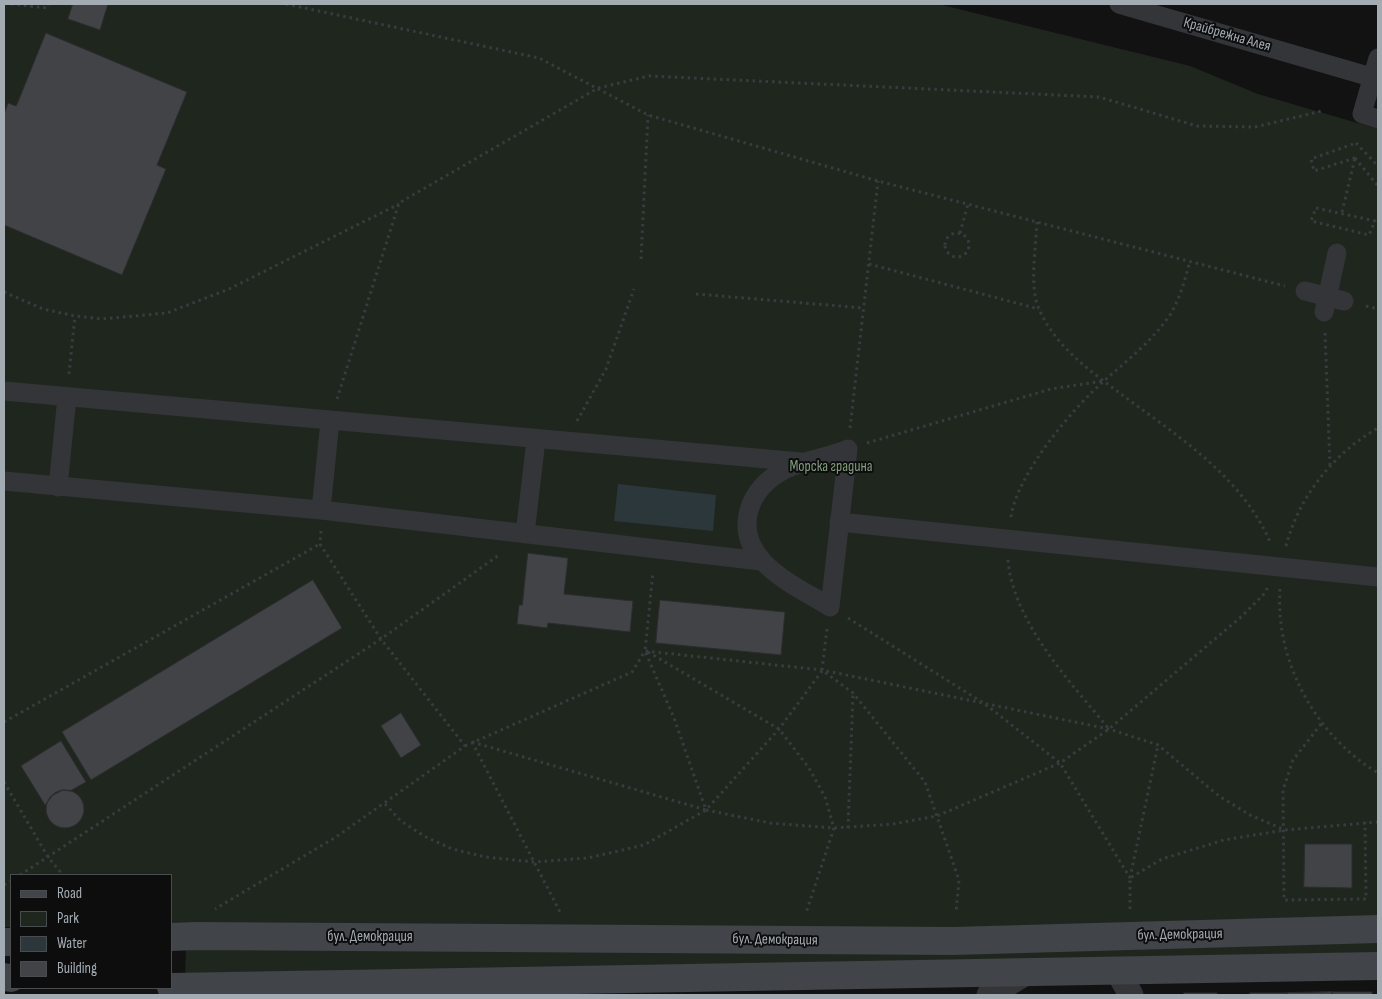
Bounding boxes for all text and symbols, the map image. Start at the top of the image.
street label: Крайбрежна Алея [1181,14,1273,56]
park label: Морска градина [789,458,873,476]
legend [10,874,172,989]
text: Road [57,884,82,903]
text: Park [57,909,79,928]
street label: бул. Демокрация [1137,925,1223,945]
street label: бул. Демокрация [327,928,413,946]
street label: бул. Демокрация [732,930,818,950]
text: Water [57,934,87,953]
text: Building [57,959,97,978]

